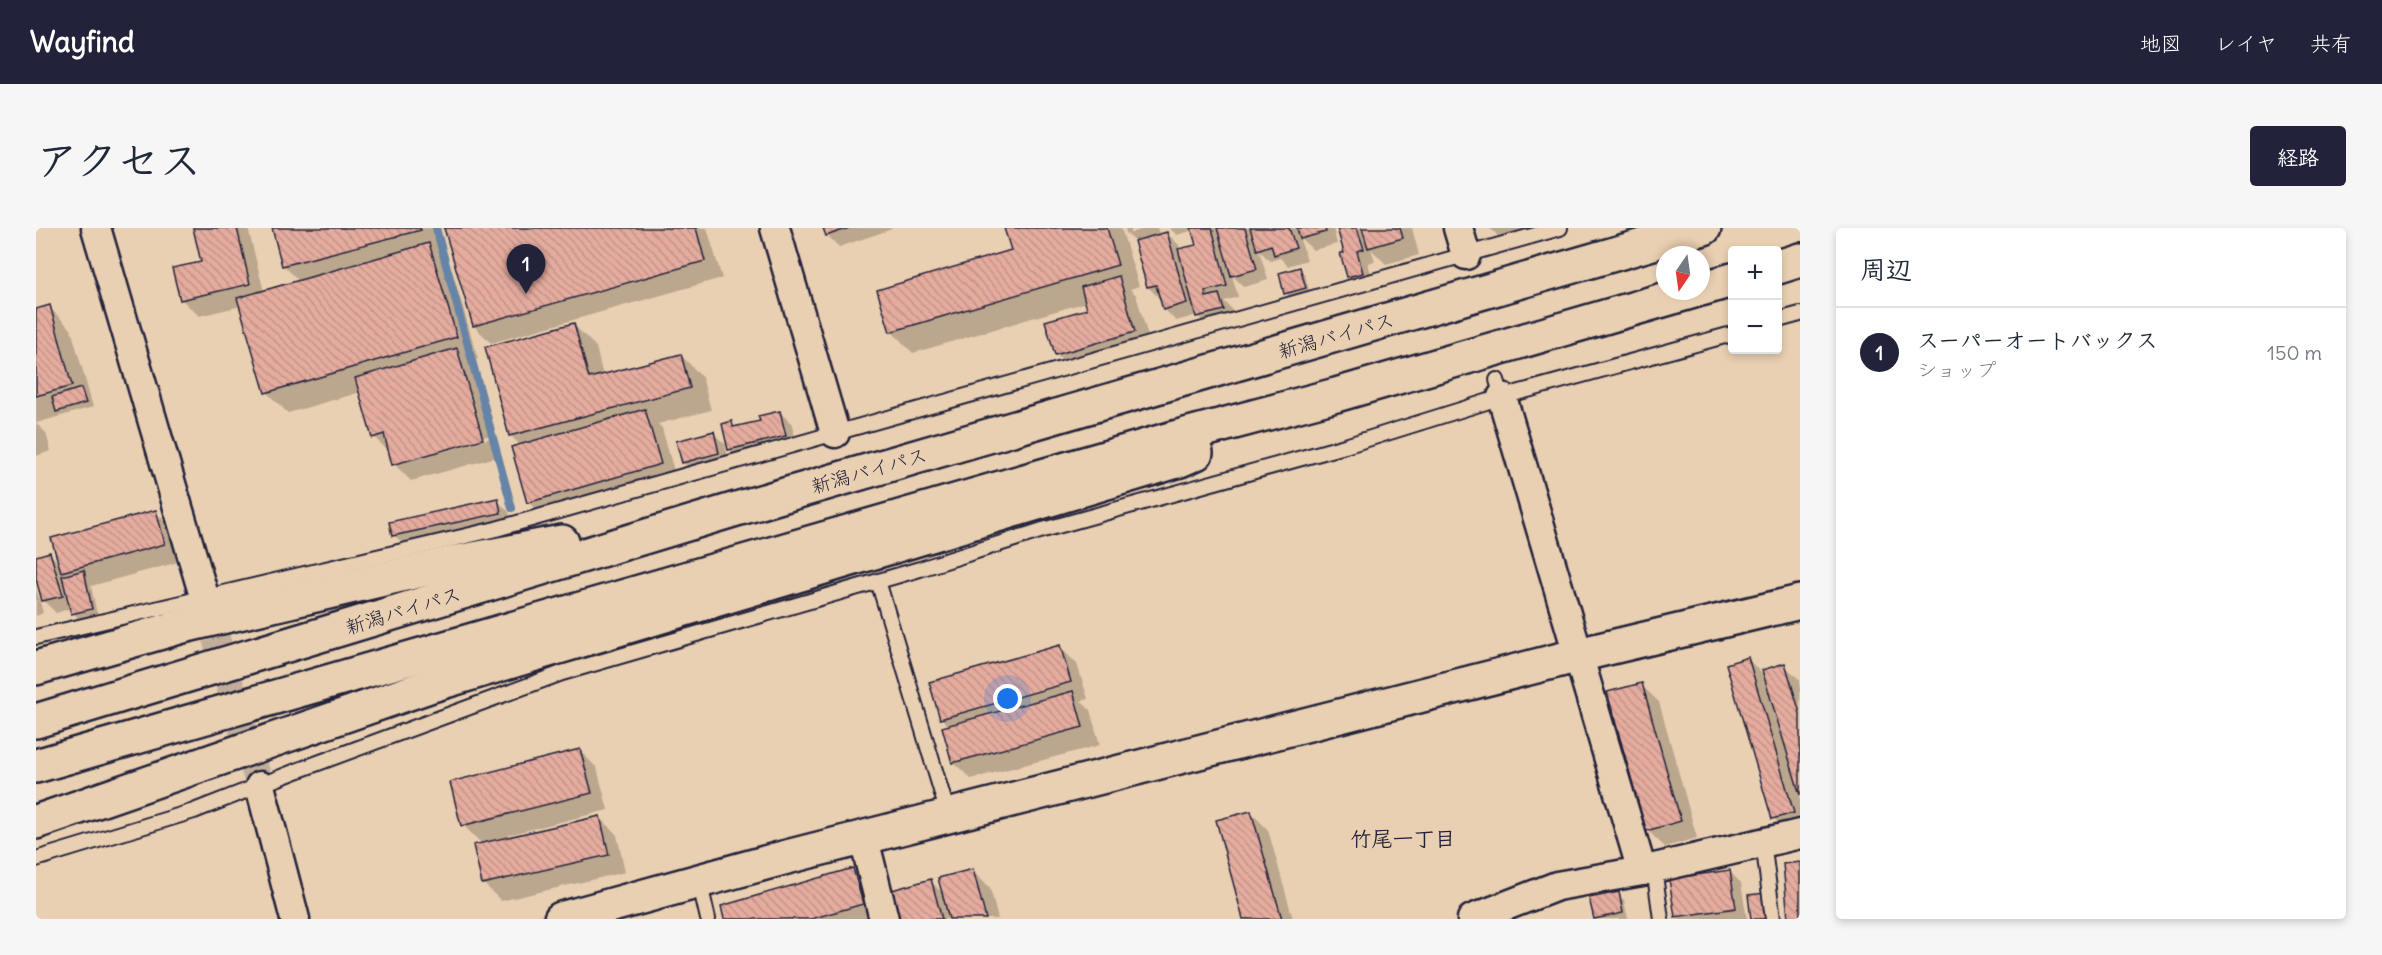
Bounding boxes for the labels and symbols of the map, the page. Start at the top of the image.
pin: 1 [506,244,546,294]
north arrow [1656,246,1710,300]
street label: 新潟バイパス [1275,306,1397,364]
street label: 新潟バイパス [808,441,930,499]
street label: 新潟バイパス [342,581,464,639]
your location [993,684,1022,713]
district label: 竹尾一丁目 [1351,825,1456,852]

